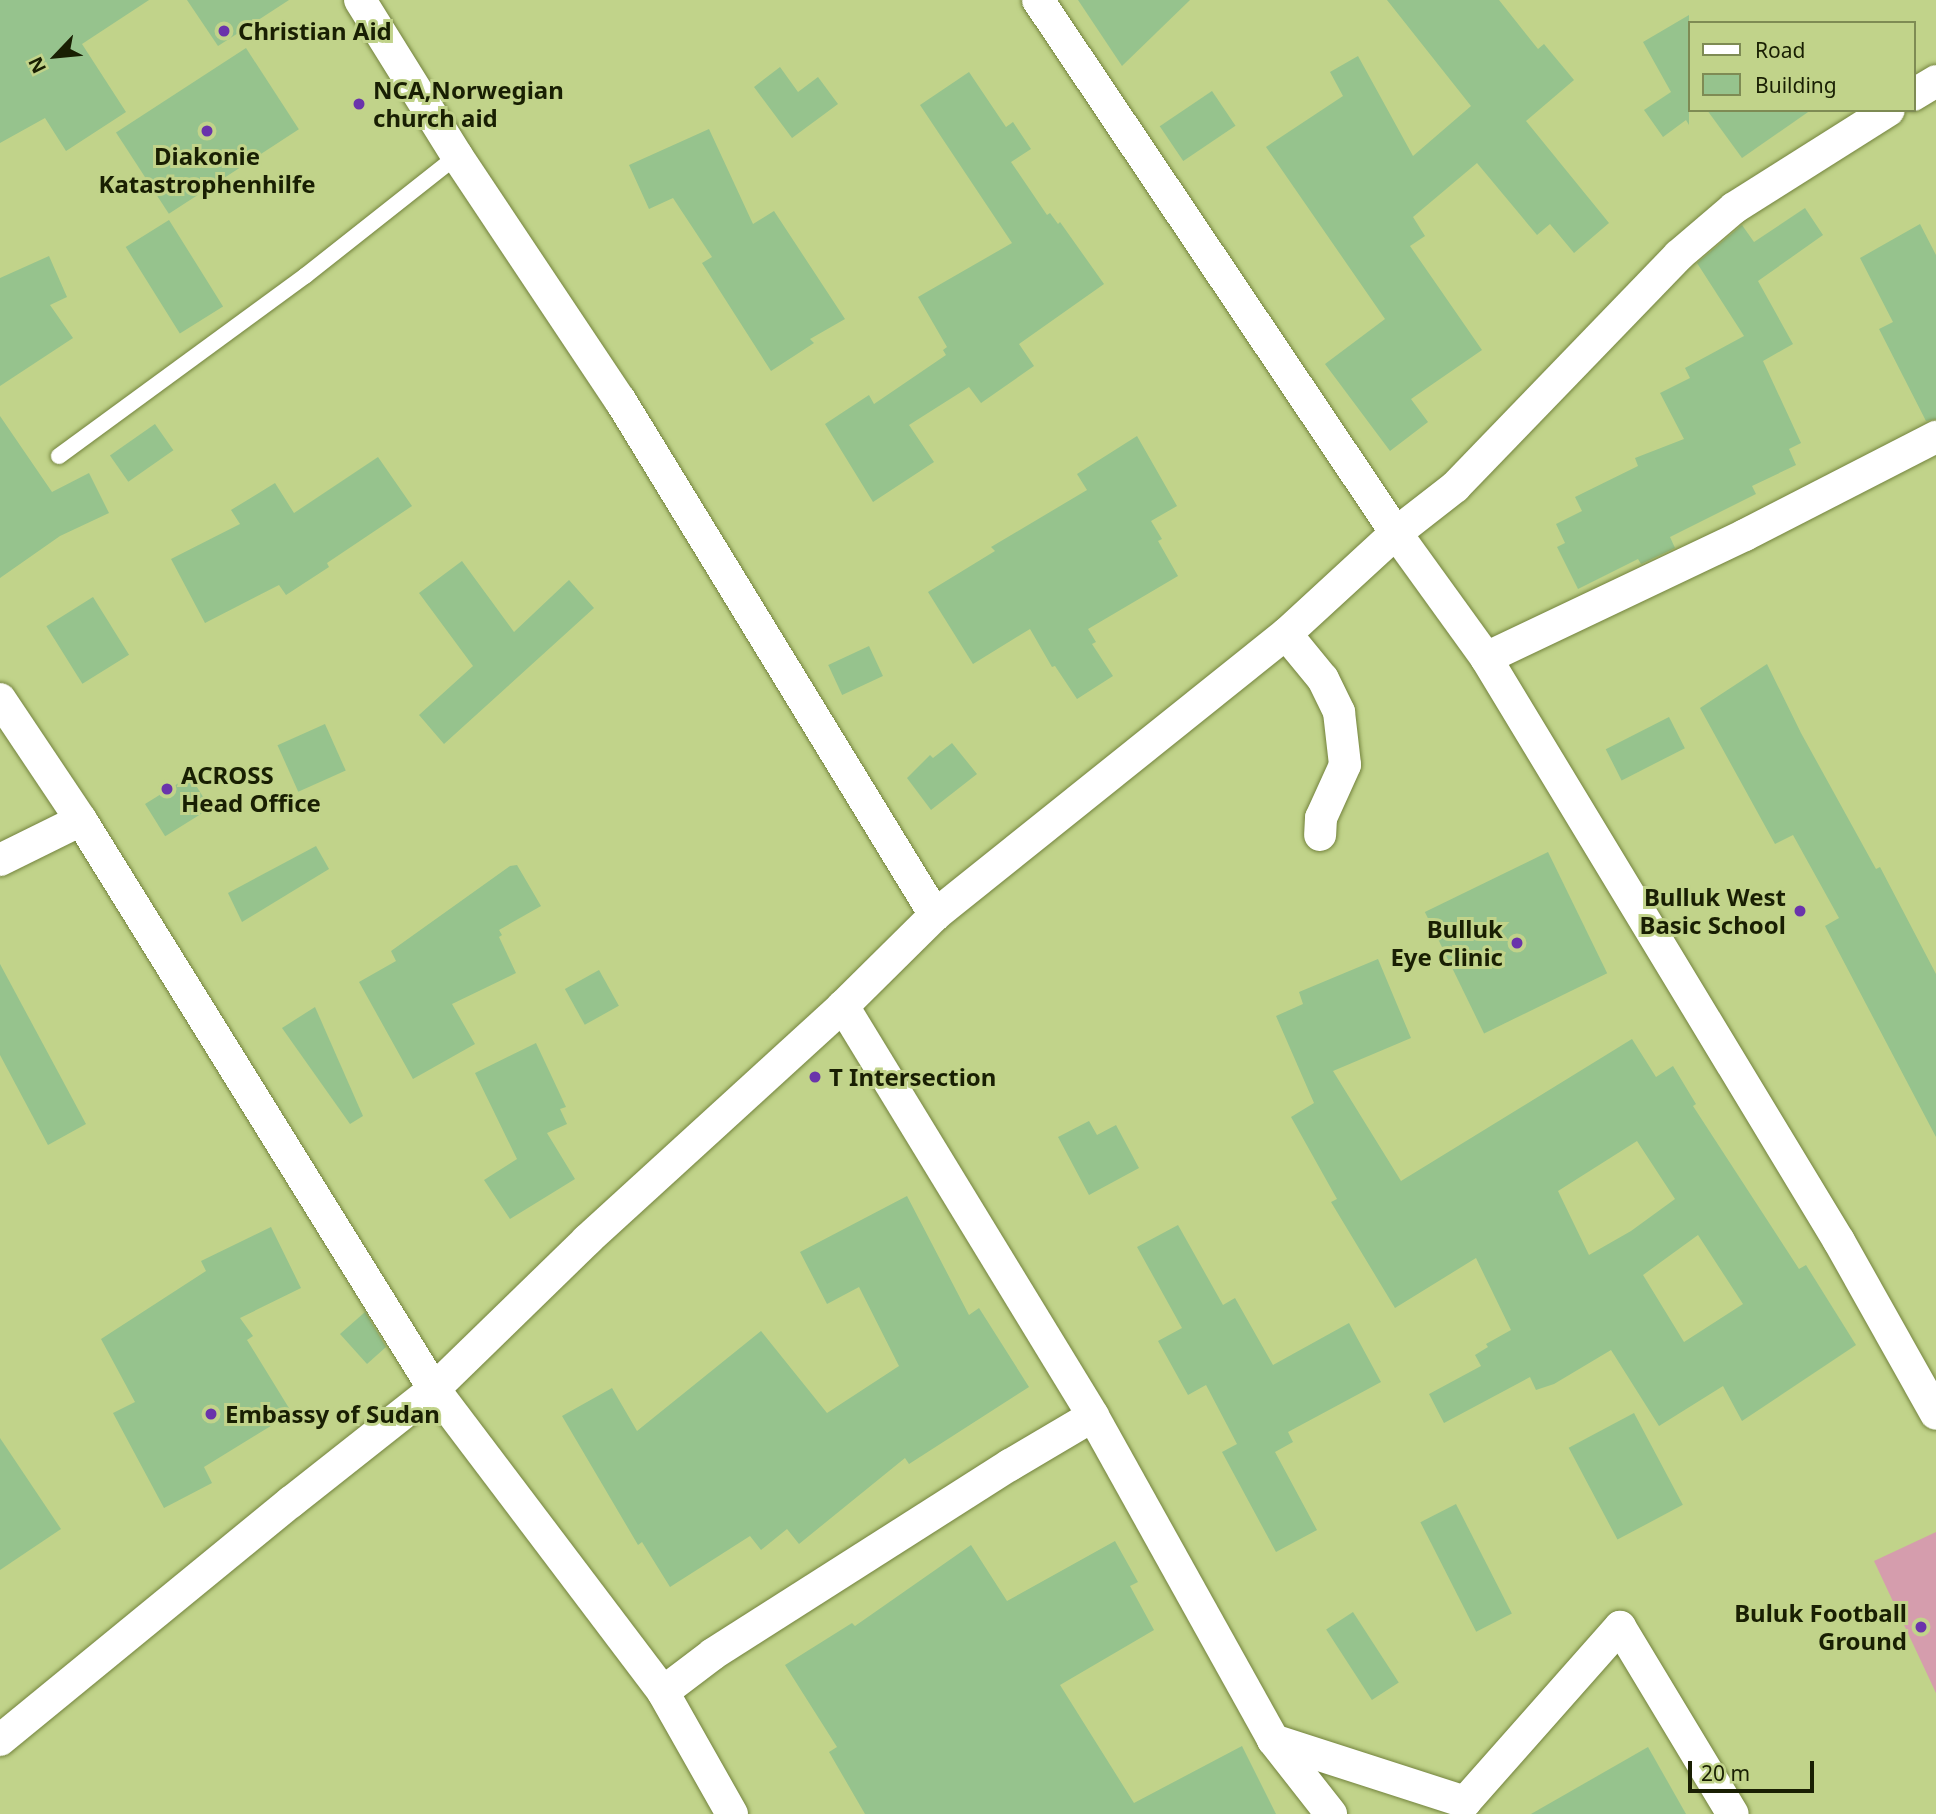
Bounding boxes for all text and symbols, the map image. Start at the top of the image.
place label: Christian Aid [238,17,392,45]
north arrow [21,21,91,91]
legend [1688,21,1915,112]
marker: Christian Aid [216,23,232,39]
text: Road [1755,36,1805,64]
text: N [22,53,52,78]
text: Building [1755,71,1837,99]
place label: NCA,Norwegian church aid [373,76,564,132]
marker: NCA,Norwegian church aid [351,96,367,112]
marker: Diakonie Katastrophenhilfe [199,123,215,139]
place label: Diakonie Katastrophenhilfe [98,142,316,198]
place label: ACROSS Head Office [181,761,321,817]
marker: ACROSS Head Office [159,781,175,797]
place label: Bulluk West Basic School [1639,883,1786,939]
marker: Bulluk West Basic School [1792,903,1808,919]
place label: Bulluk Eye Clinic [1390,915,1503,971]
marker: Bulluk Eye Clinic [1509,935,1525,951]
place label: T Intersection [829,1063,996,1091]
marker: T Intersection [807,1069,823,1085]
place label: Embassy of Sudan [225,1400,440,1428]
marker: Embassy of Sudan [203,1406,219,1422]
place label: Buluk Football Ground [1734,1599,1907,1655]
marker: Buluk Football Ground [1913,1619,1929,1635]
scale bar [1691,1748,1817,1792]
text: 20 m [1701,1759,1750,1787]

